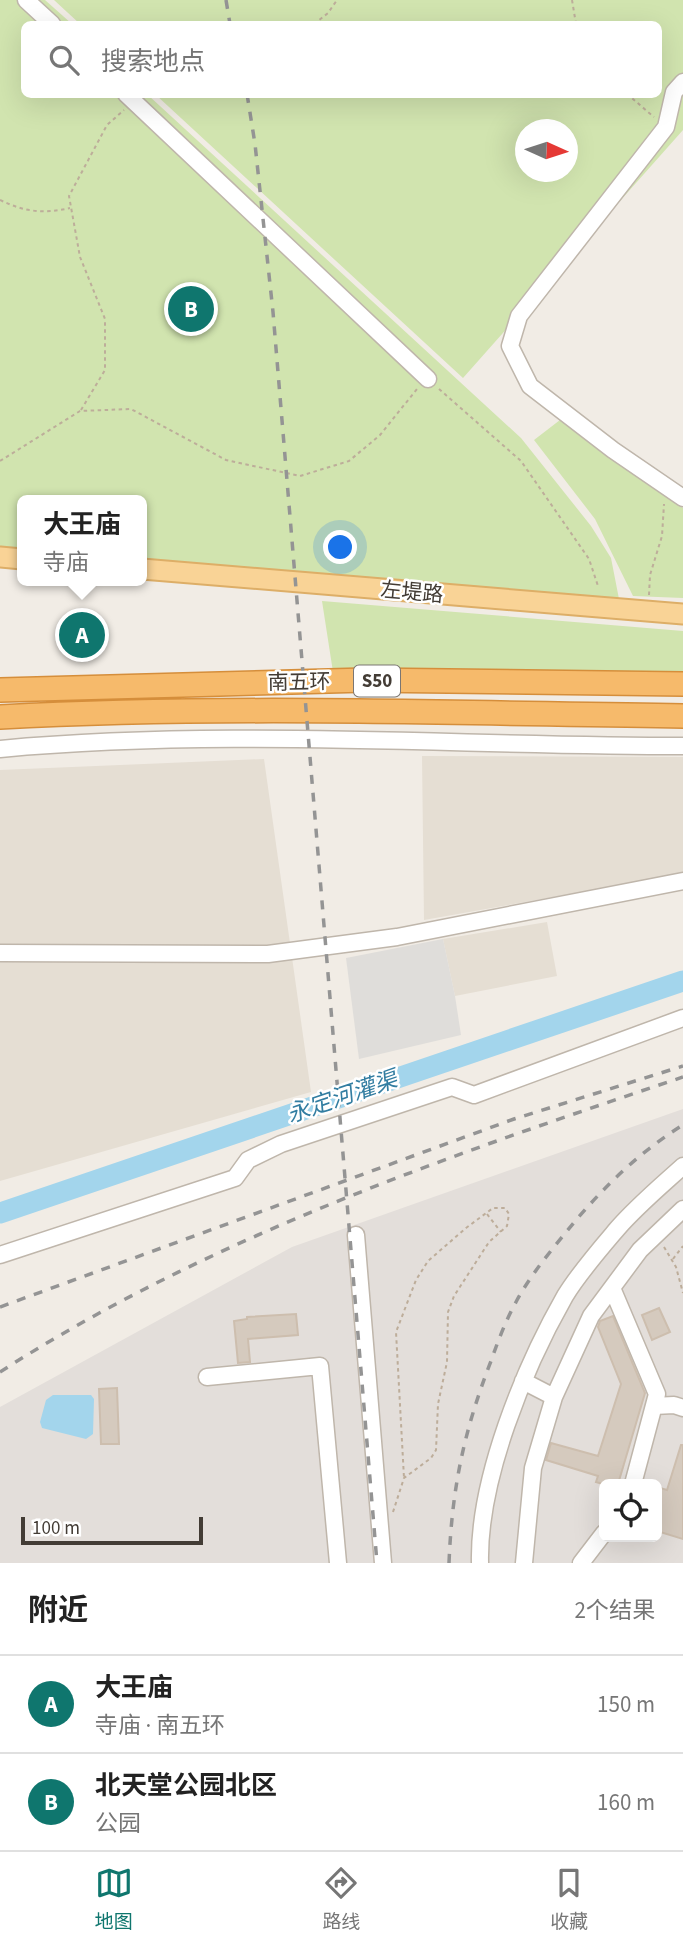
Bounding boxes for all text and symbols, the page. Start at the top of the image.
search box [21,21,662,98]
icon: search [45,41,83,79]
text: 搜索地点 [101,43,205,80]
north arrow [515,119,578,182]
pin: B [168,283,214,335]
popup [17,495,147,586]
text: 大王庙 [43,506,121,543]
your location [323,530,357,564]
text: 寺庙 [43,546,89,579]
street label: 左堤路 [379,574,445,610]
pin: A [59,609,105,661]
street label: 南五环 [267,666,331,698]
road number: S50 [354,666,400,696]
water label: 永定河灌渠 [282,1062,405,1131]
map controls [599,1479,662,1542]
button: locate [599,1479,662,1542]
scale bar [21,1514,203,1546]
text: 100 m [32,1515,80,1542]
text: 附近 [28,1589,88,1632]
text: 2个结果 [575,1594,655,1627]
text: 大王庙 [95,1669,173,1706]
text: A [44,1688,58,1721]
text: 150 m [597,1688,655,1721]
text: 寺庙 · 南五环 [95,1709,225,1742]
text: 北天堂公园北区 [95,1767,277,1804]
text: B [44,1786,58,1819]
text: 160 m [597,1786,655,1819]
text: 公园 [95,1807,141,1840]
tab: 地图 [95,1864,133,1936]
tab: 路线 [322,1864,360,1936]
tab: 收藏 [550,1864,588,1936]

